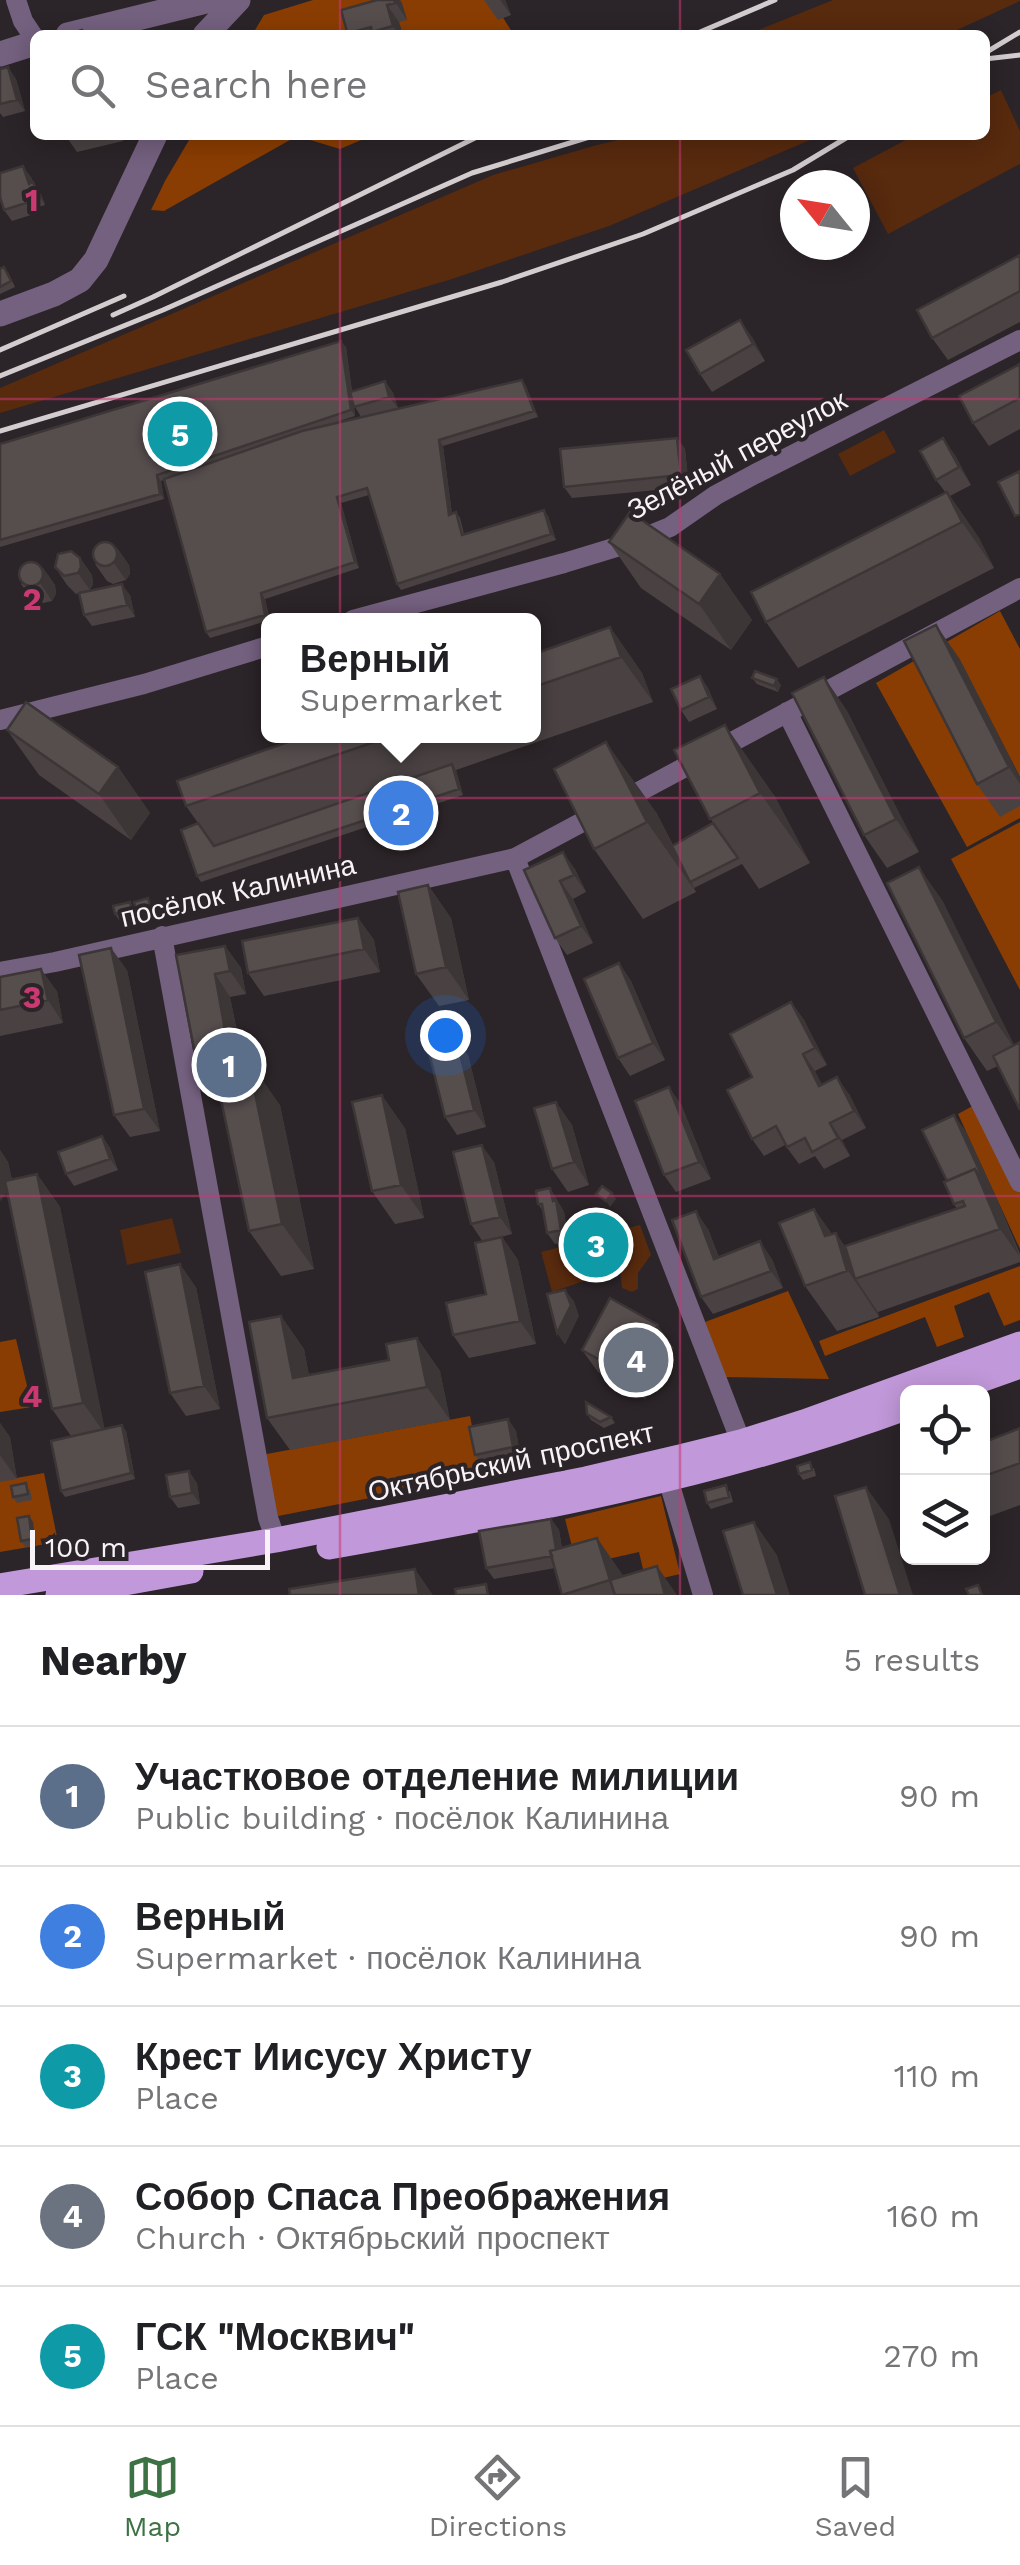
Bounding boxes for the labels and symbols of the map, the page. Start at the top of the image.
north arrow [780,170,870,260]
text: 1 [25,181,39,219]
street label: Зелёный переулок [622,383,853,527]
pin: 5 [148,396,212,472]
text: 2 [22,580,42,618]
pin: 2 [368,776,434,850]
street label: посёлок Калинина [117,848,359,934]
text: 3 [23,978,41,1016]
your location [420,1010,471,1061]
pin: 1 [196,1028,262,1102]
pin: 3 [564,1208,628,1282]
pin: 4 [604,1322,668,1398]
text: 4 [22,1377,42,1415]
street label: Октябрьский проспект [365,1415,657,1508]
scale bar [30,1525,270,1570]

